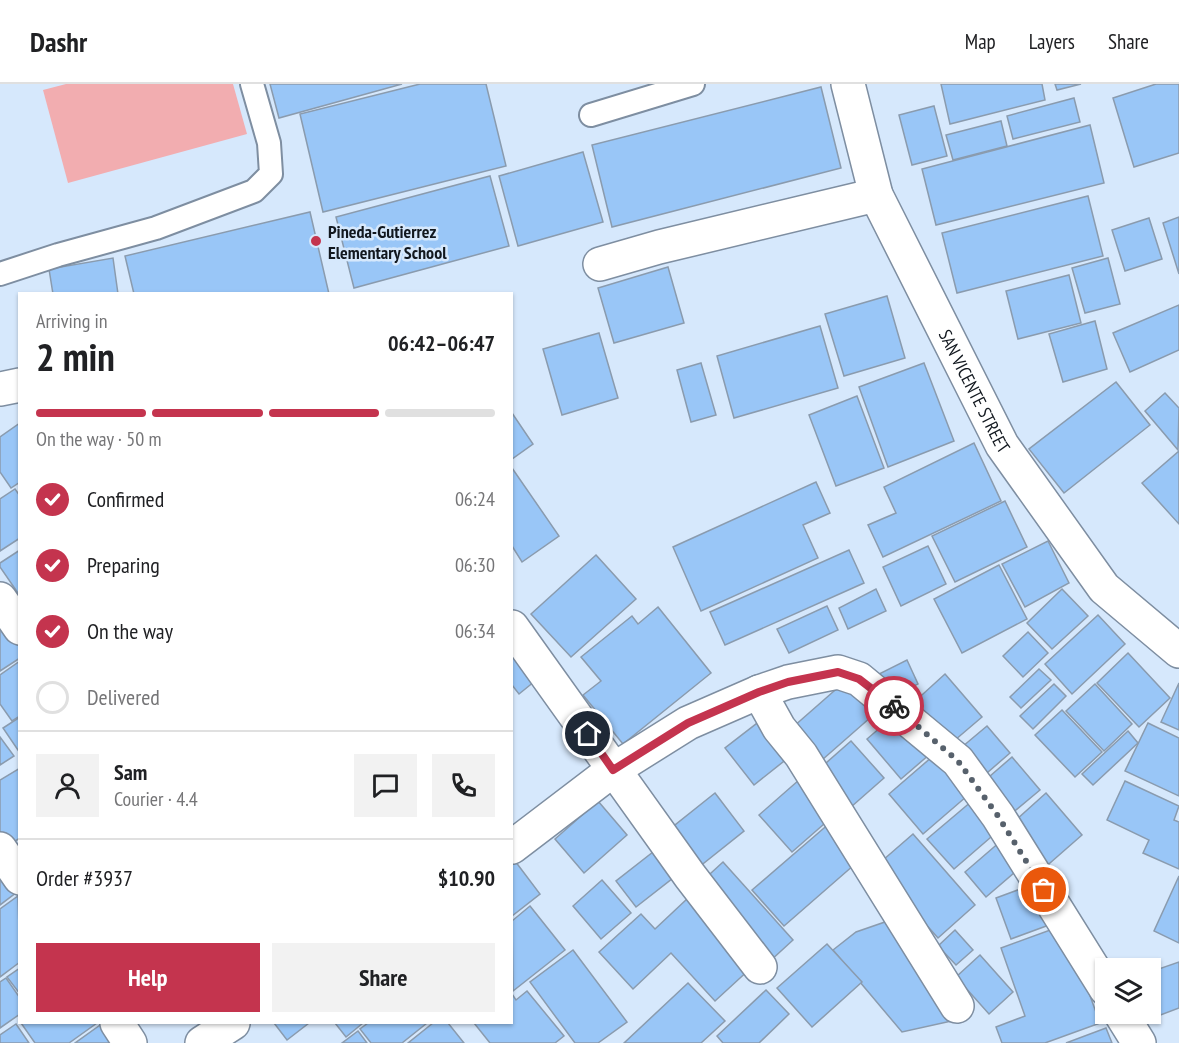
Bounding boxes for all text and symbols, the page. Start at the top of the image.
text: Dashr [30,23,87,60]
text: Map [965,28,996,55]
text: Layers [1029,28,1075,55]
text: Share [1108,28,1149,55]
place label: Pineda-Gutierrez Elementary School [328,220,447,264]
marker: Pineda-Gutierrez Elementary School [309,234,323,248]
text: Arriving in [36,308,108,334]
street label: SAN VICENTE STREET [934,326,1015,457]
text: 06:42–06:47 [388,329,495,357]
text: 2 min [36,331,115,382]
text: On the way · 50 m [36,426,162,452]
icon: check [36,483,69,516]
text: Confirmed [87,485,164,513]
text: 06:24 [455,486,495,512]
icon: check [36,549,69,582]
text: Preparing [87,551,160,579]
text: 06:30 [455,552,495,578]
icon: check [36,615,69,648]
text: On the way [87,617,173,645]
text: 06:34 [455,618,495,644]
courier [864,676,924,736]
text: Delivered [87,683,160,711]
icon: bike [878,690,911,723]
pin [562,708,613,759]
icon: home [571,717,604,750]
button: person [36,754,99,817]
button: chat [354,754,417,817]
button: phone [432,754,495,817]
text: Sam [114,758,147,786]
text: Courier · 4.4 [114,786,198,812]
text: Order #3937 [36,864,133,892]
text: $10.90 [438,864,495,892]
pin [1018,864,1069,915]
icon: bag [1027,873,1060,906]
button: Help [36,943,260,1012]
button: Share [272,943,495,1012]
map controls [1095,958,1161,1024]
button: layers [1095,958,1161,1024]

